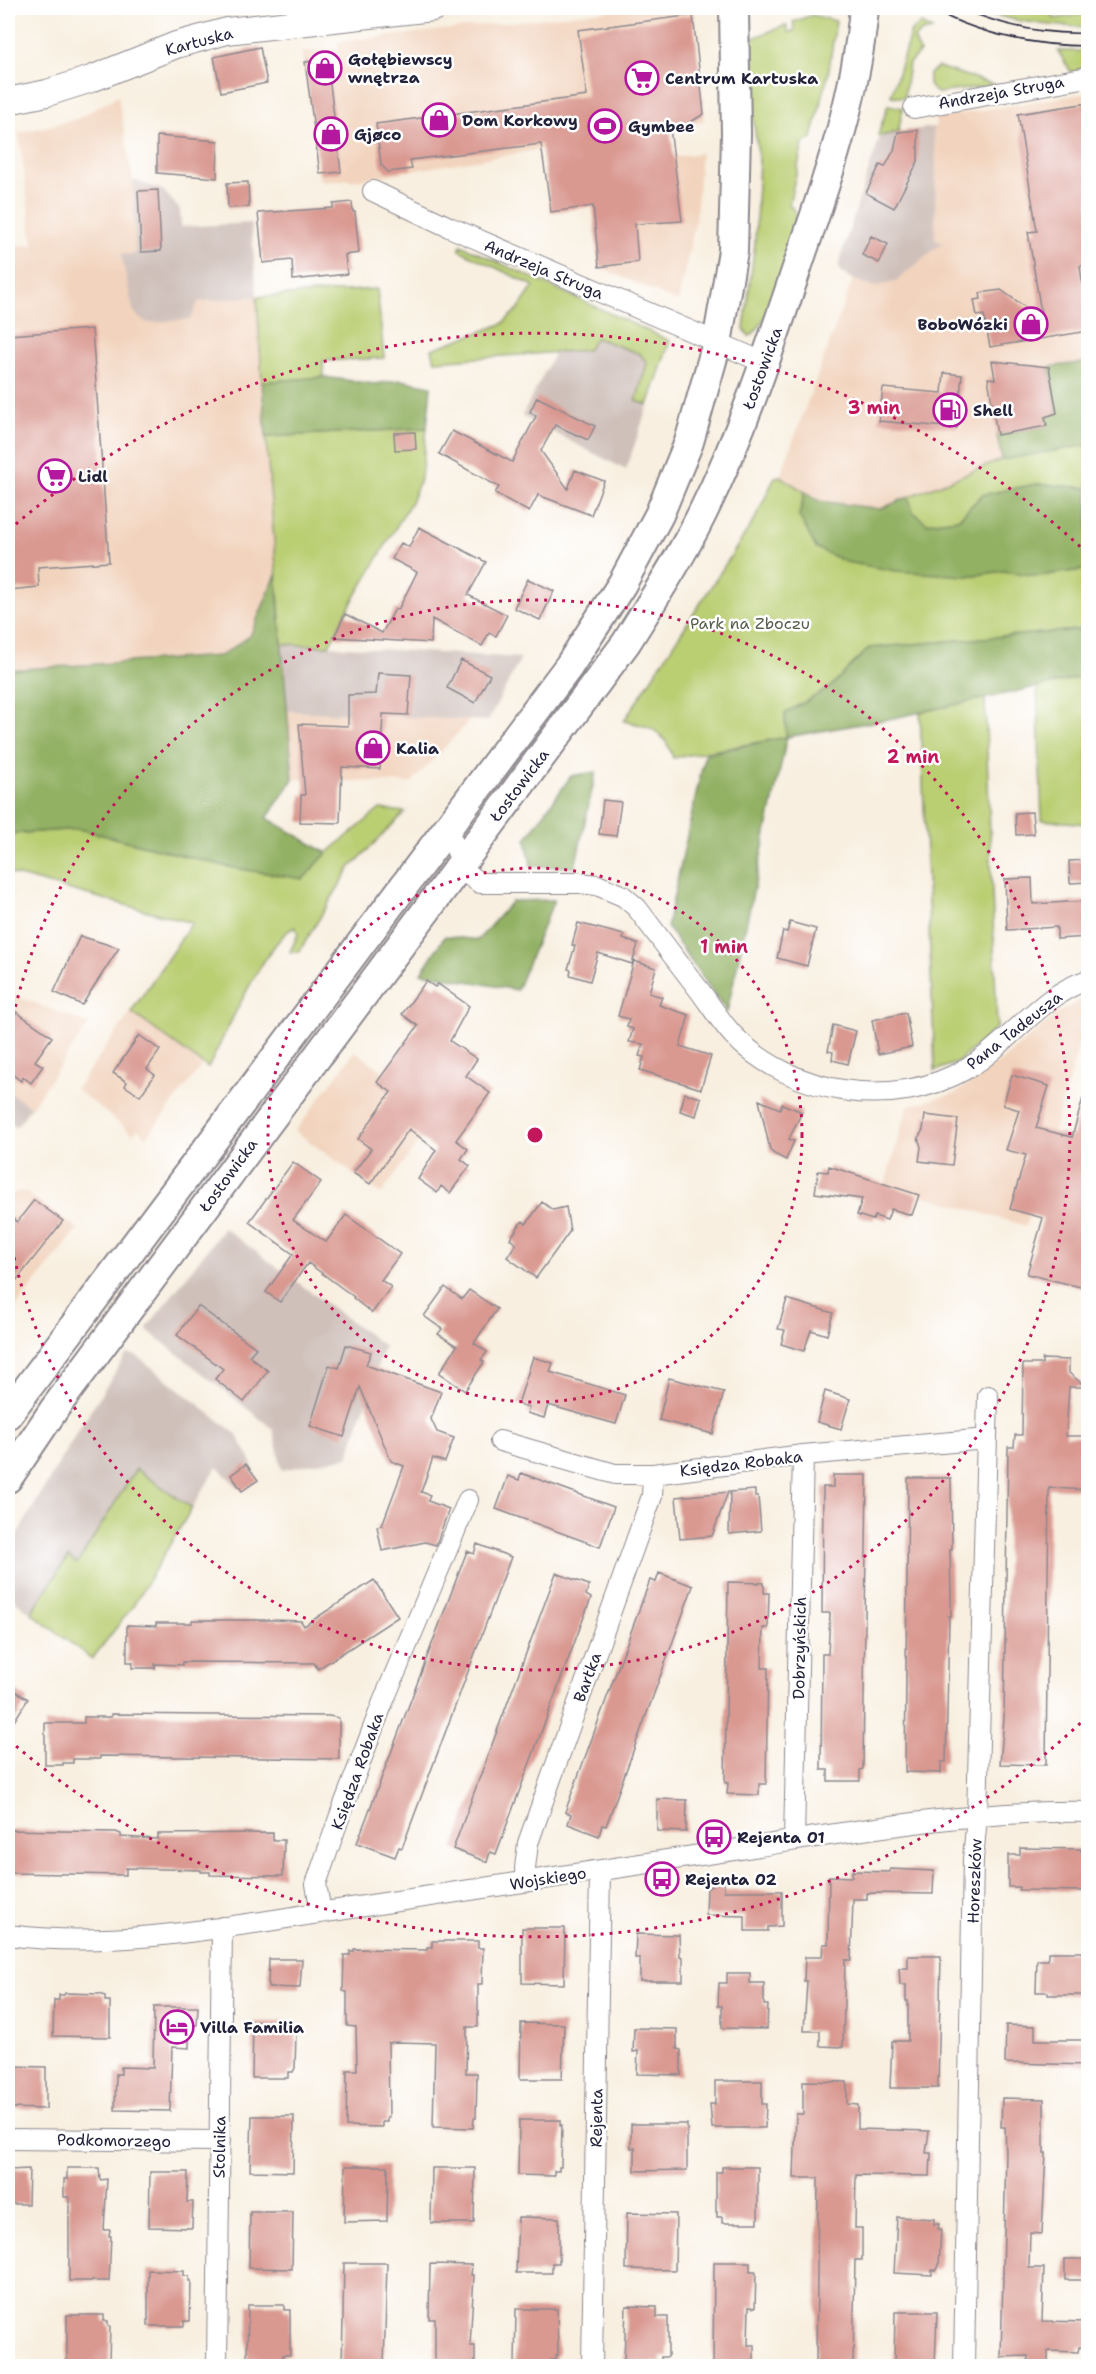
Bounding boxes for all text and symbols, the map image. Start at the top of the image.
street label: Kartuska [163,22,235,61]
place label: Gołębiewscy wnętrza [348,49,453,88]
shop icon: Gołębiewscy wnętrza [307,50,343,86]
supermarket icon: Centrum Kartuska [624,60,660,96]
place label: Centrum Kartuska [665,68,818,89]
street label: Andrzeja Struga [936,71,1066,114]
shop icon: Dom Korkowy [421,102,457,138]
sports icon: Gymbee [587,108,623,144]
place label: Dom Korkowy [462,110,578,131]
shop icon: Gjøco [313,116,349,152]
place label: Gymbee [628,116,695,137]
place label: Gjøco [354,124,402,145]
street label: Andrzeja Struga [481,235,607,304]
shop icon: BoboWózki [1013,306,1049,342]
place label: BoboWózki [918,314,1008,335]
street label: Łostowicka [738,324,787,413]
fuel station icon: Shell [932,392,968,428]
text: 3 min [848,396,900,420]
place label: Shell [973,400,1014,421]
supermarket icon: Lidl [37,458,73,494]
place label: Lidl [78,466,108,487]
park label: Park na Zboczu [690,613,810,634]
shop icon: Kalia [355,730,391,766]
place label: Kalia [396,738,439,759]
street label: Łostowicka [485,745,554,827]
text: 2 min [887,745,939,769]
text: 1 min [700,935,748,959]
street label: Pana Tadeusza [962,986,1067,1074]
centre of rings [525,1125,545,1145]
street label: Łostowicka [194,1134,262,1217]
street label: Księdza Robaka [678,1446,804,1481]
street label: Dobrzyńskich [788,1596,811,1700]
street label: Bartka [569,1649,606,1705]
street label: Księdza Robaka [326,1710,388,1833]
bus stop icon: Rejenta 01 [696,1819,732,1855]
place label: Rejenta 01 [737,1827,825,1848]
street label: Horeszków [963,1838,986,1924]
bus stop icon: Rejenta 02 [644,1861,680,1897]
street label: Wojskiego [508,1862,588,1895]
place label: Rejenta 02 [685,1869,777,1890]
hotel icon: Villa Familia [159,2009,195,2045]
place label: Villa Familia [200,2017,304,2038]
street label: Rejenta [585,2088,608,2148]
street label: Stolnika [208,2116,231,2178]
street label: Podkomorzego [57,2129,171,2152]

